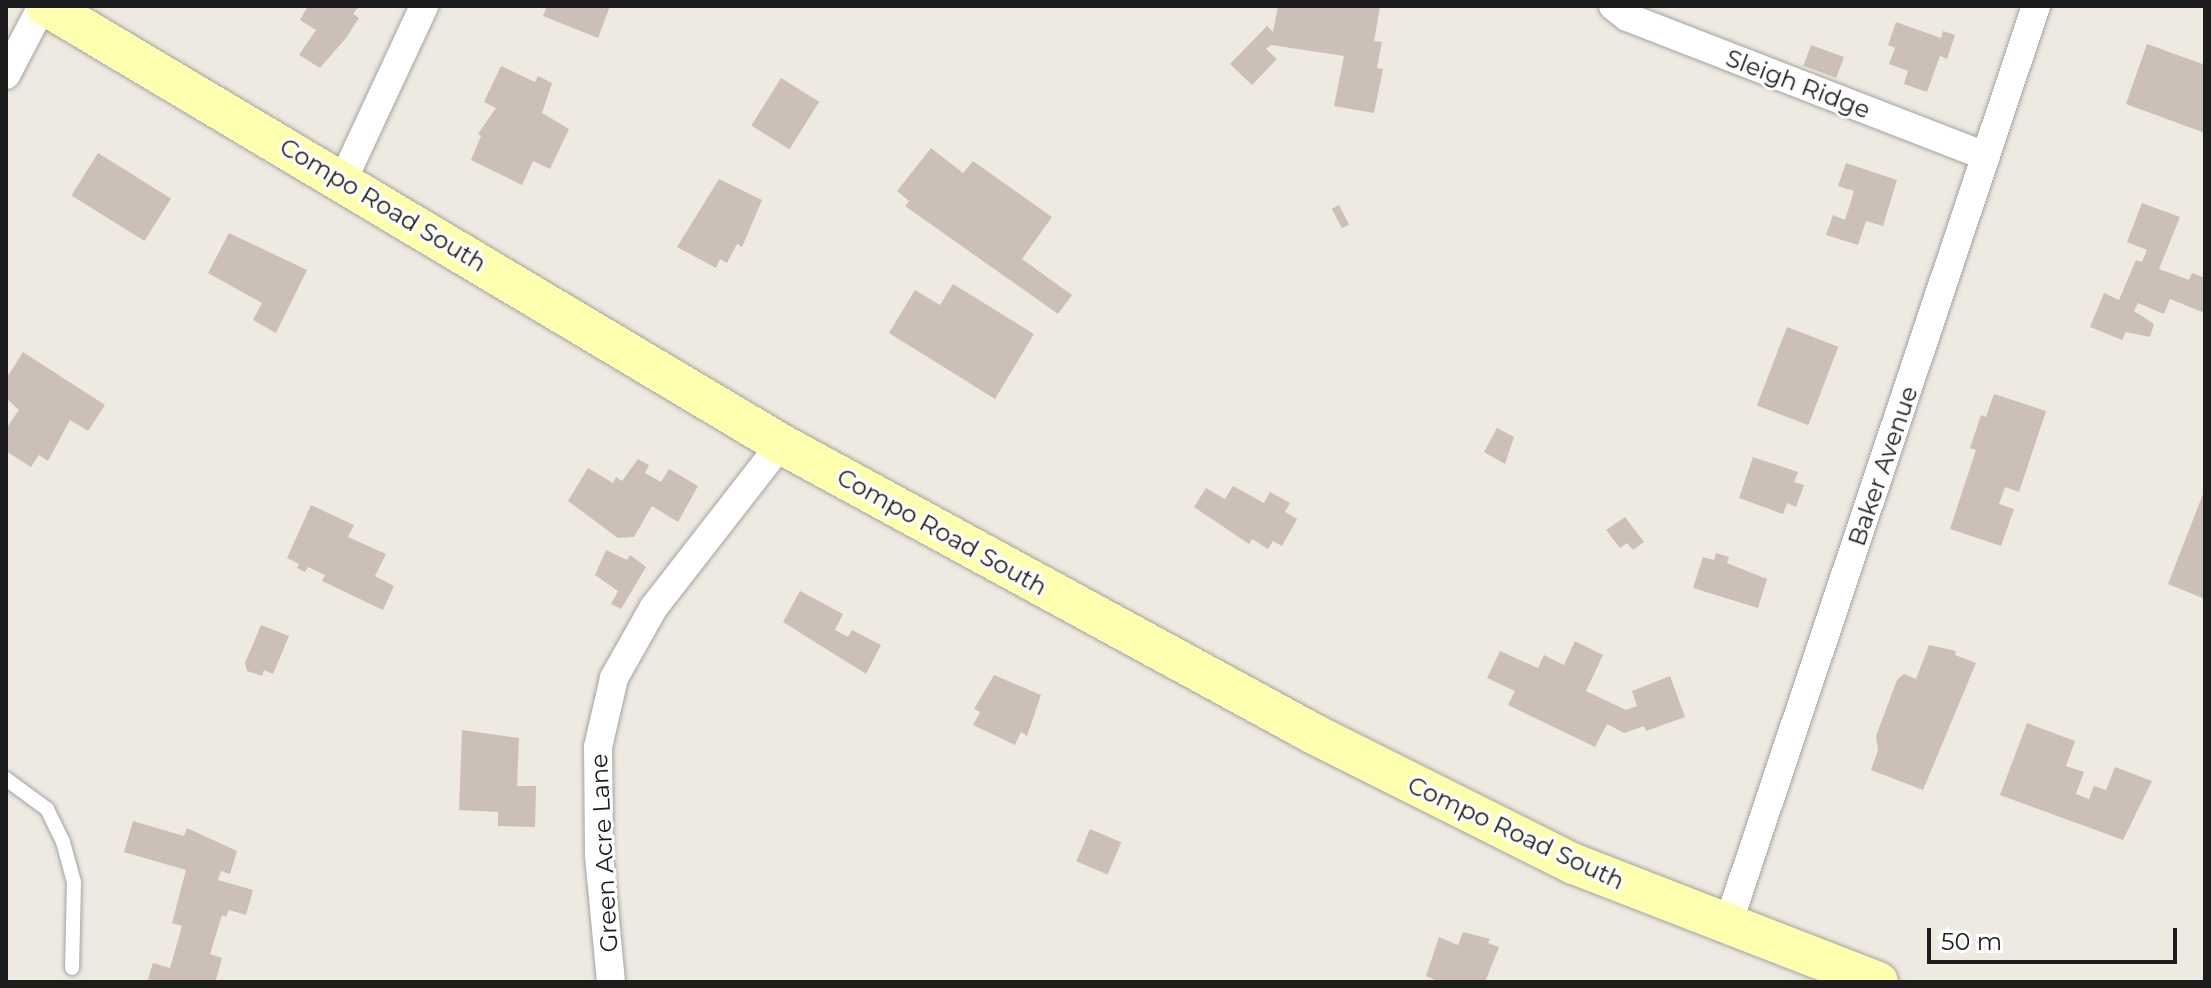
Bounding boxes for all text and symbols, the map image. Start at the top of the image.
street label: Sleigh Ridge [1722,43,1874,125]
street label: Compo Road South [275,132,491,278]
street label: Baker Avenue [1842,382,1924,550]
street label: Compo Road South [832,462,1052,602]
street label: Green Acre Lane [584,753,624,953]
street label: Compo Road South [1403,770,1629,896]
scale bar [1931,912,2181,962]
text: 50 m [1941,927,2002,956]

